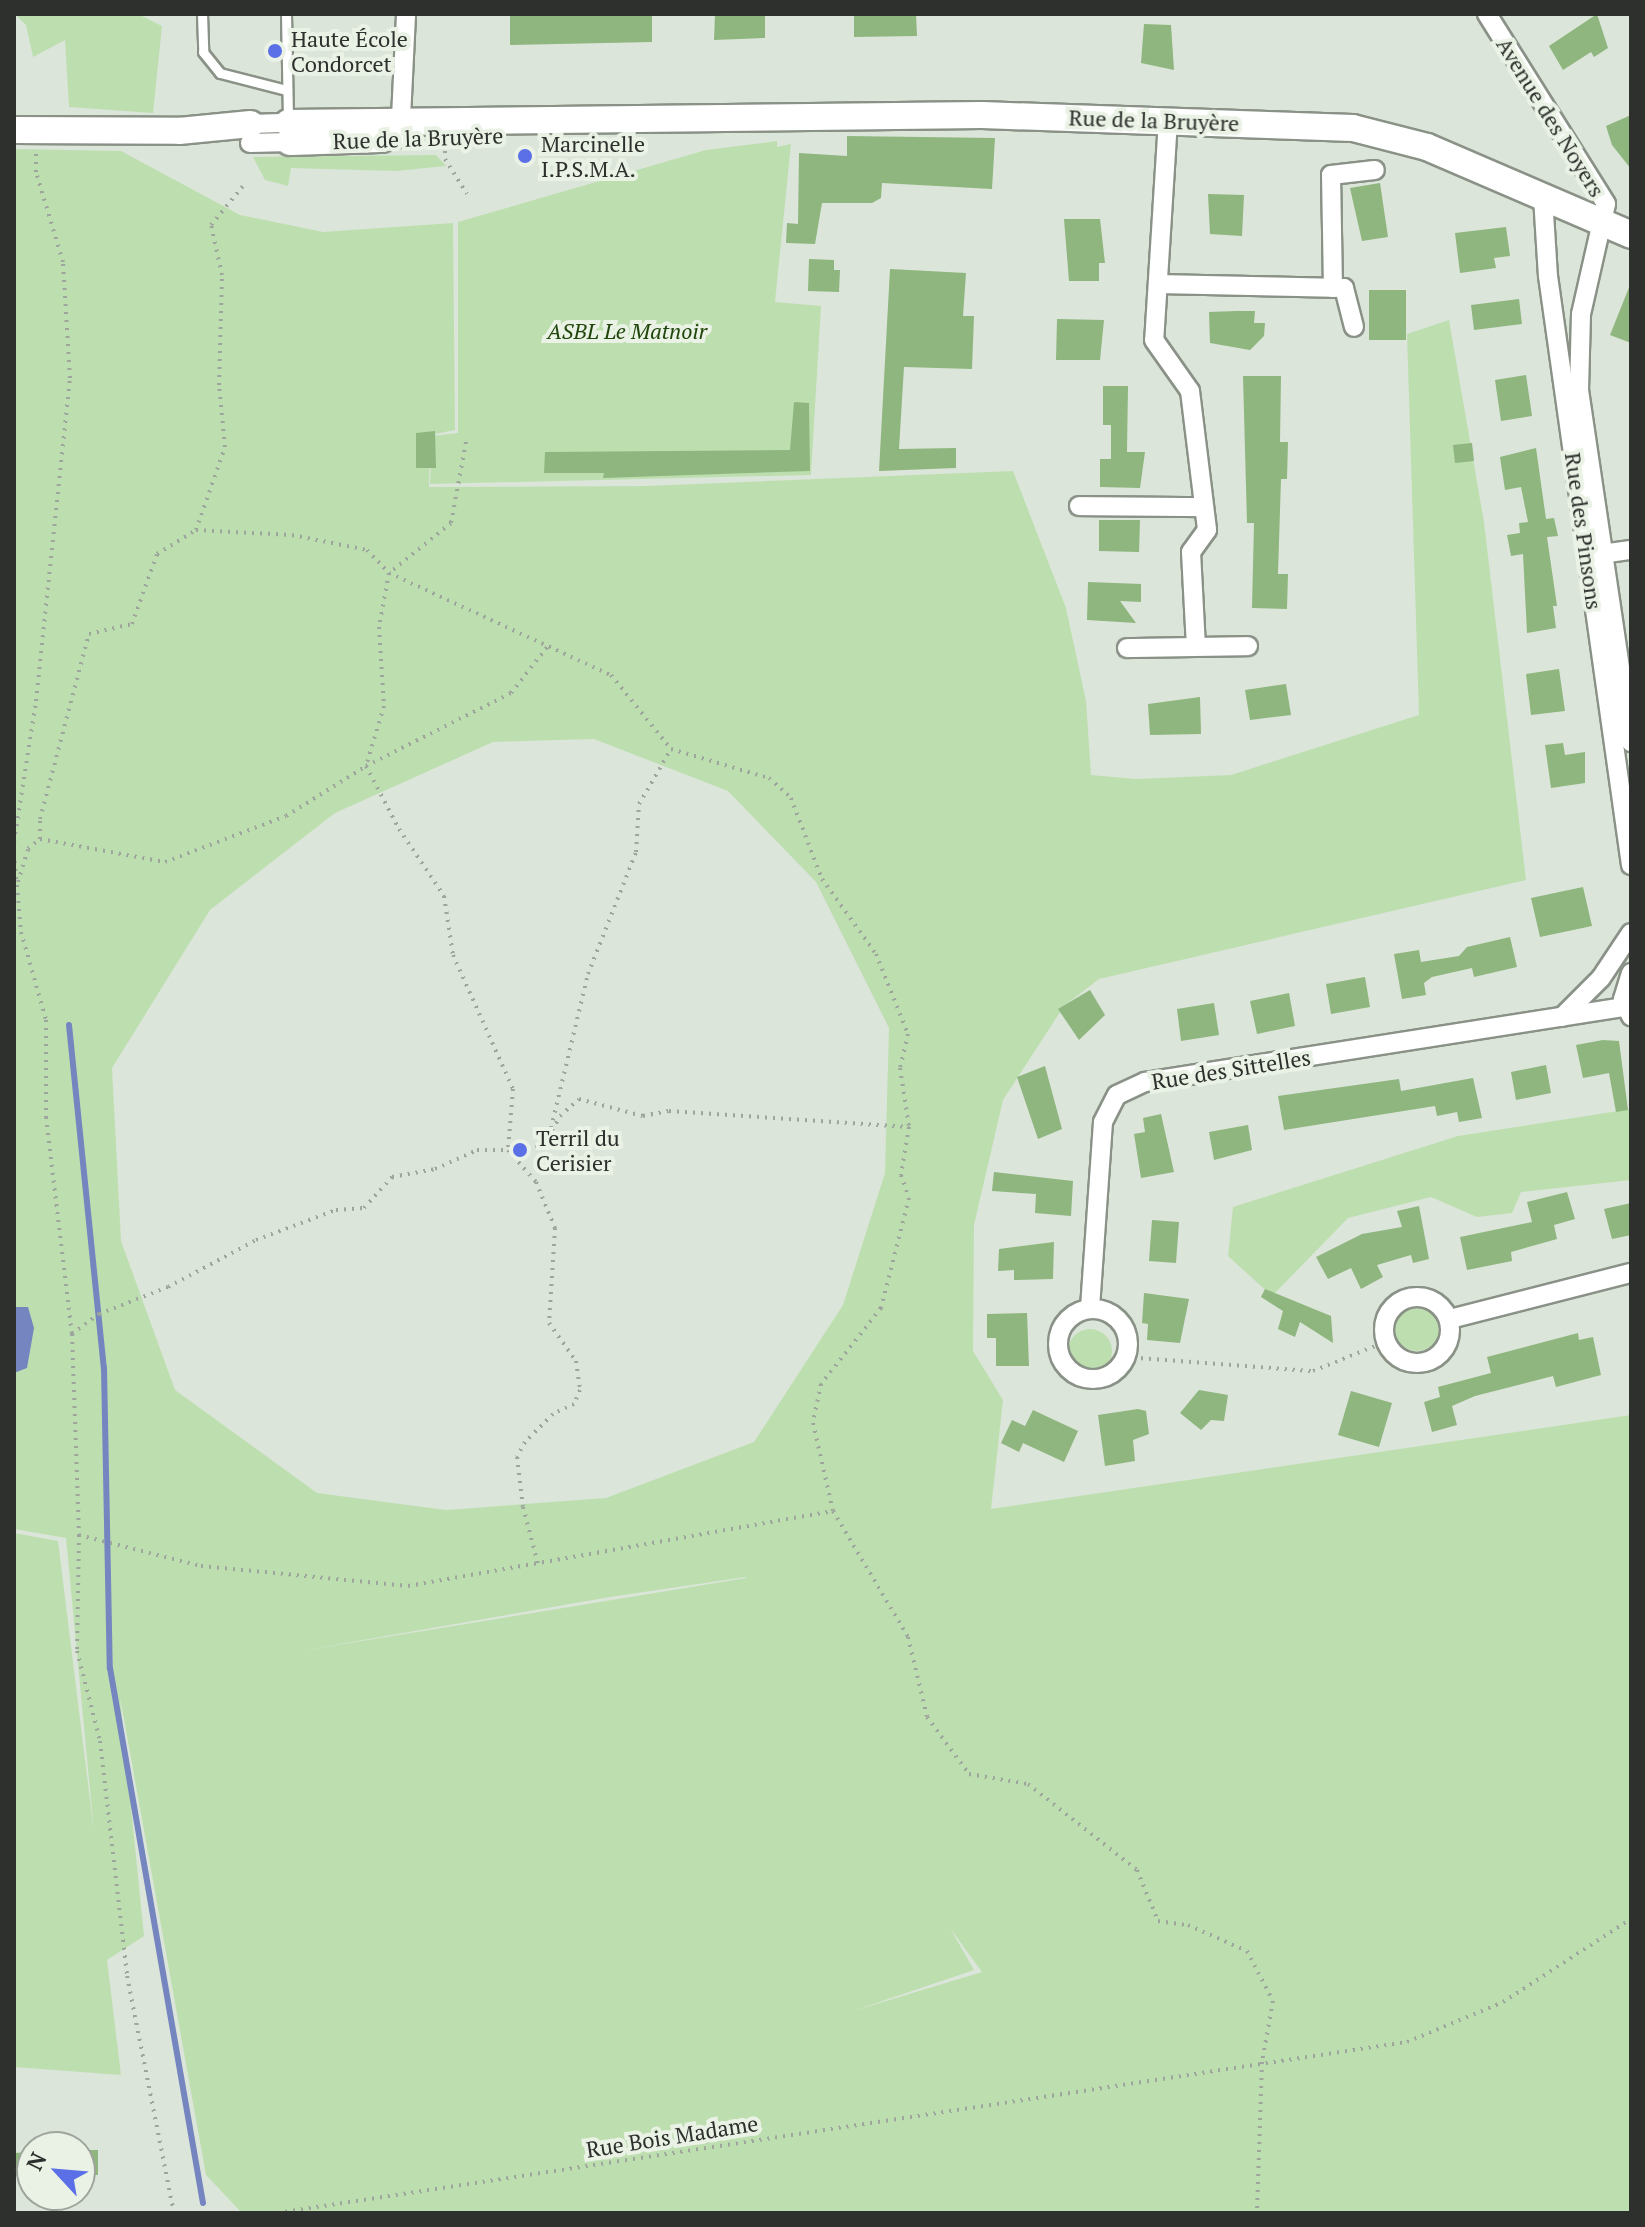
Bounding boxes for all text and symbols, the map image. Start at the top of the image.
place label: Haute École Condorcet [291,25,408,76]
street label: Avenue des Noyers [1491,32,1611,202]
marker: Haute École Condorcet [266,42,284,60]
street label: Rue de la Bruyère [1068,104,1240,136]
street label: Rue de la Bruyère [332,122,504,154]
place label: Marcinelle I.P.S.M.A. [541,130,645,182]
marker: Marcinelle I.P.S.M.A. [516,147,534,165]
park label: ASBL Le Matnoir [547,318,707,344]
street label: Rue des Pinsons [1560,451,1608,611]
street label: Rue des Sittelles [1150,1043,1312,1095]
place label: Terril du Cerisier [536,1124,620,1176]
marker: Terril du Cerisier [511,1141,529,1159]
street label: Rue Bois Madame [584,2109,760,2163]
north arrow [16,2131,96,2211]
text: N [19,2147,52,2175]

